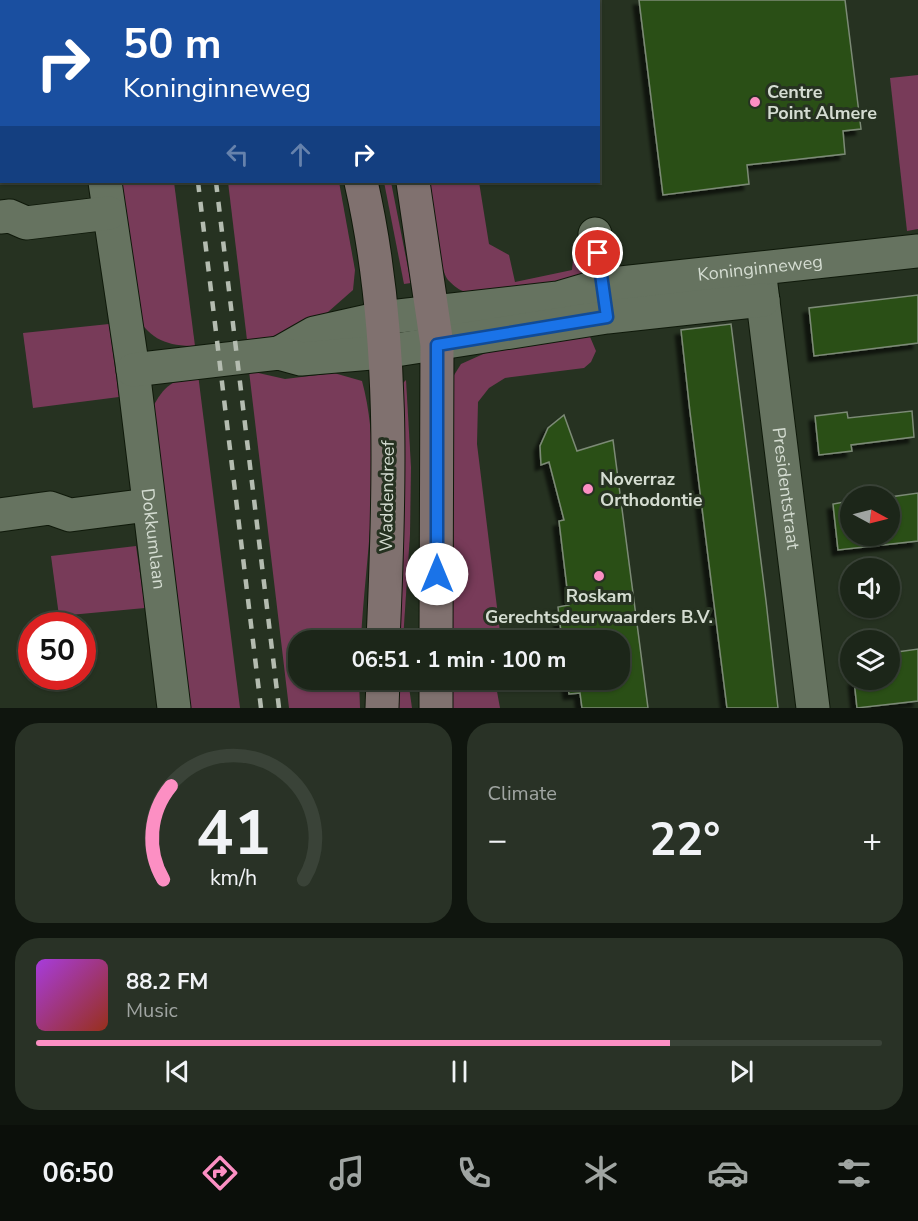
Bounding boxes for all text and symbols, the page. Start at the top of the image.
text: 50 m [123,16,222,73]
icon: right [24,24,102,102]
text: Koninginneweg [123,70,311,107]
place label: Centre Point Almere [767,80,877,125]
marker: Centre Point Almere [748,95,762,109]
icon: left [221,138,254,171]
icon: ahead [284,138,317,171]
icon: right [347,138,380,171]
pin [572,227,623,278]
icon: arrive [581,236,614,269]
street label: Koninginneweg [696,249,824,287]
street label: Presidentstraat [767,426,806,552]
street label: Waddendreef [374,439,400,552]
place label: Noverraz Orthodontie [600,467,703,512]
marker: Noverraz Orthodontie [581,482,595,496]
north arrow [840,486,900,546]
map controls [840,486,900,690]
street label: Dokkumlaan [135,487,171,591]
position arrow [405,542,469,606]
button: sound [840,558,900,618]
marker: Roskam Gerechtsdeurwaarders B.V. [592,569,606,583]
place label: Roskam Gerechtsdeurwaarders B.V. [485,584,713,629]
speed limit sign: 50 [18,612,96,690]
button: layers [840,630,900,690]
text: 06:51 · 1 min · 100 m [352,645,566,675]
text: Climate [488,780,557,807]
text: 41 [196,791,271,876]
text: 22° [649,810,720,871]
text: − [488,818,507,863]
text: + [862,818,882,863]
text: km/h [210,863,257,893]
text: 88.2 FM [126,967,208,997]
text: Music [126,997,178,1024]
icon: previous [161,1055,194,1088]
icon: pause [443,1055,476,1088]
icon: next [725,1055,758,1088]
icon: directions [199,1152,241,1194]
icon: music [326,1152,368,1194]
icon: phone [453,1152,495,1194]
icon: climate [580,1152,622,1194]
icon: car [707,1152,749,1194]
icon: filters [833,1152,875,1194]
text: 06:50 [42,1155,114,1192]

